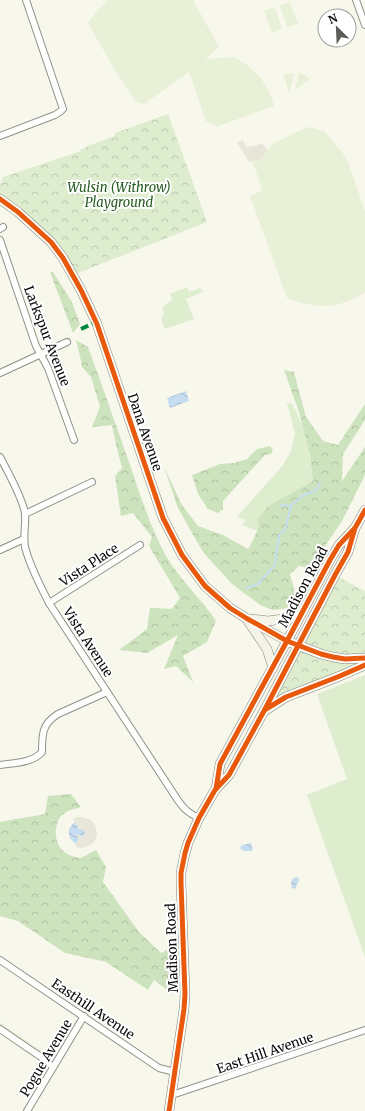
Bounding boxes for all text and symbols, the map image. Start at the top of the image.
north arrow [317,8,357,48]
text: N [326,11,340,27]
park label: Wulsin (Withrow) Playground [67,179,171,211]
street label: Larkspur Avenue [20,283,74,389]
street label: Dana Avenue [124,391,166,473]
street label: Vista Place [55,540,122,591]
street label: Madison Road [275,543,332,630]
street label: Vista Avenue [59,603,117,680]
street label: Madison Road [162,903,182,993]
street label: Easthill Avenue [48,975,138,1043]
street label: Pogue Avenue [16,1016,76,1100]
street label: East Hill Avenue [214,1028,316,1078]

